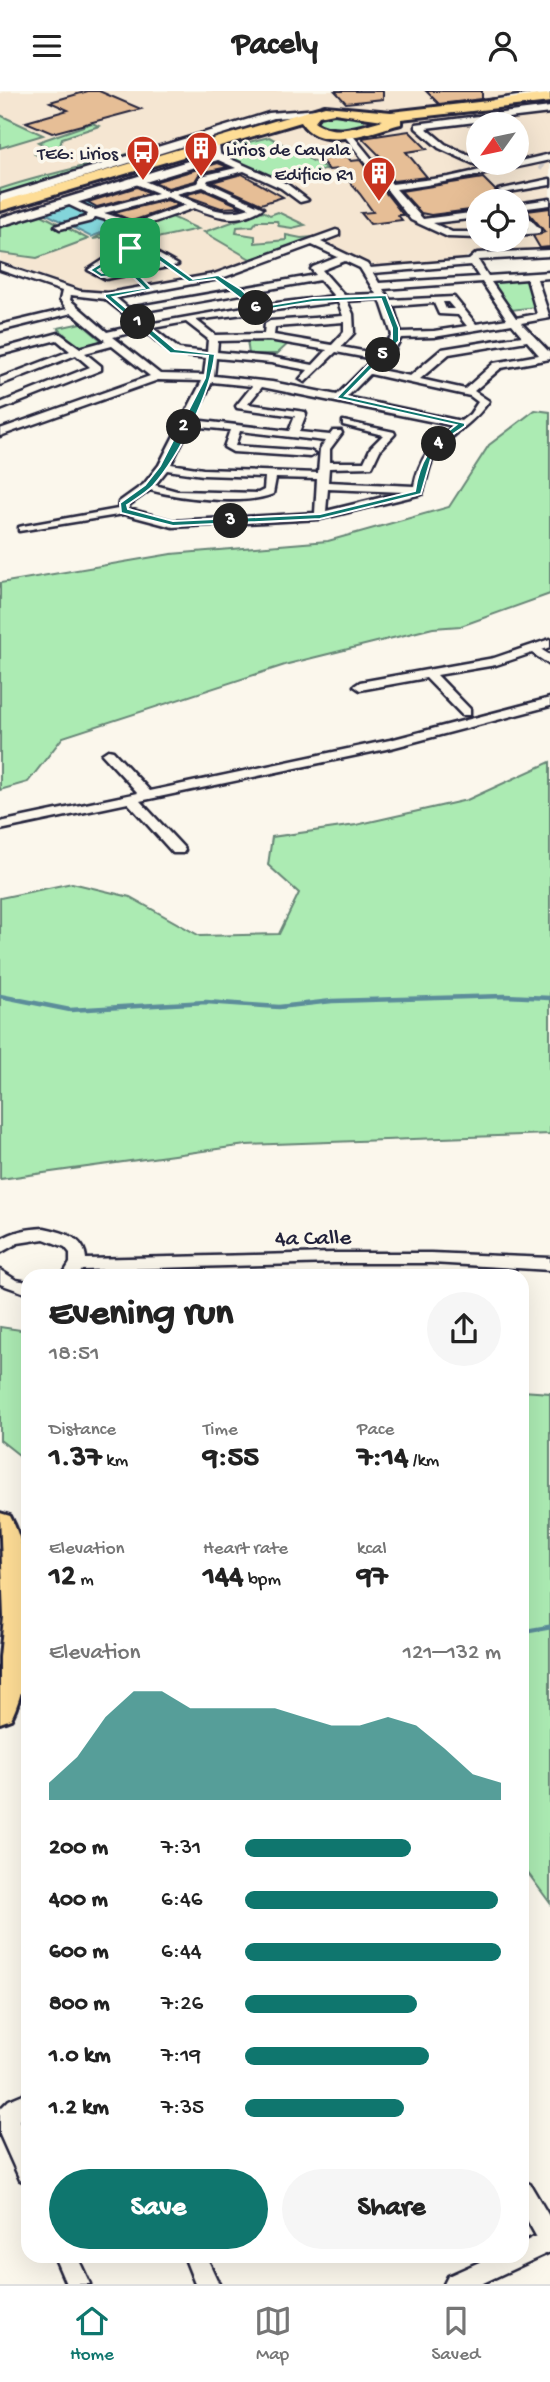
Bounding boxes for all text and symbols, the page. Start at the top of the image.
icon: menu [28,27,66,65]
text: Pacely [232,27,318,65]
icon: person [484,27,522,65]
north arrow [466,112,528,175]
map controls [466,112,529,252]
building icon: Lirios de Cayala [182,129,220,178]
bus stop icon: TEG: Lirios [124,133,162,182]
place label: Lirios de Cayala [226,140,352,163]
place label: TEG: Lirios [37,144,119,167]
building icon: Edificio R1 [360,154,398,203]
place label: Edificio R1 [274,165,354,188]
button: locate [466,189,529,252]
pin [100,218,160,278]
icon: arrive [111,229,149,267]
pin: 6 [238,291,274,325]
text: 6 [251,296,260,319]
pin: 1 [120,305,156,339]
text: 1 [134,310,141,333]
pin: 5 [366,337,400,373]
text: 5 [378,343,388,366]
pin: 2 [166,409,202,445]
text: 2 [179,415,188,438]
pin: 4 [422,427,457,461]
text: 4 [434,432,443,455]
pin: 3 [214,503,248,539]
text: 3 [226,509,235,532]
street label: 4a Calle [275,1225,353,1254]
button: share [427,1292,501,1366]
text: Evening run [49,1293,233,1337]
text: 18:51 [49,1341,100,1368]
text: Distance [49,1419,116,1442]
text: Time [203,1419,238,1442]
text: Pace [357,1419,394,1442]
text: 1.37 [49,1442,102,1477]
text: 9:55 [203,1442,259,1477]
text: 7:14 [357,1442,408,1477]
text: km [102,1450,128,1473]
text: /km [408,1450,439,1473]
text: Elevation [49,1538,125,1561]
text: Heart rate [203,1538,288,1561]
text: kcal [357,1538,387,1561]
text: 12 [49,1561,76,1596]
text: 144 [203,1561,244,1596]
text: 97 [357,1561,388,1596]
text: m [76,1569,94,1592]
text: bpm [244,1569,281,1592]
text: Elevation [49,1640,140,1667]
text: 121–132 m [403,1640,501,1667]
text: 200 m [49,1835,108,1862]
text: 7:31 [161,1835,201,1862]
text: 400 m [49,1887,108,1914]
text: 6:46 [161,1887,202,1914]
text: 600 m [49,1939,109,1966]
text: 6:44 [161,1939,202,1966]
text: 800 m [49,1991,110,2018]
text: 7:26 [161,1991,203,2018]
text: 1.0 km [49,2043,111,2070]
text: 7:19 [161,2043,201,2070]
text: 1.2 km [49,2095,109,2122]
text: 7:35 [161,2095,204,2122]
button: Save [49,2169,268,2249]
button: Share [282,2169,501,2249]
tab: Home [70,2302,114,2367]
tab: Map [254,2302,292,2367]
tab: Saved [431,2302,480,2367]

